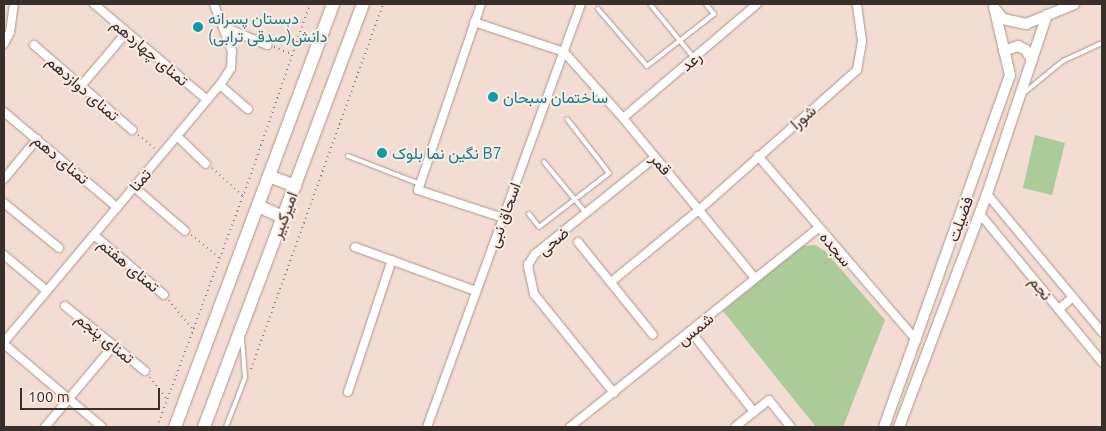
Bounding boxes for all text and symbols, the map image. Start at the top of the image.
place label: دبستان پسرانه دانش(صدقی ترابی) [208,8,327,46]
street label: تمنای چهاردهم [108,14,192,90]
marker: دبستان پسرانه دانش(صدقی ترابی) [192,21,204,33]
street label: رعد [677,47,705,75]
street label: تمنای دوازدهم [43,51,123,125]
place label: ساختمان سبحان [503,87,608,107]
marker: ساختمان سبحان [487,91,499,103]
street label: شورا [786,101,820,133]
street label: تمنای دهم [29,130,93,188]
place label: نگین نما بلوک B7 [392,143,502,163]
marker: نگین نما بلوک B7 [376,147,388,159]
street label: قمر [646,149,676,179]
street label: تمنا [125,165,155,195]
street label: اسحاق نبی [483,180,525,250]
street label: امیرکبیر [266,189,302,241]
street label: فضیلت [943,194,977,244]
street label: ضحی [534,223,572,259]
street label: سجده [816,228,856,270]
street label: تمنای هفتم [95,234,163,296]
street label: نجم [1025,272,1057,304]
street label: شمس [673,308,717,350]
street label: تمنای پنجم [72,309,138,367]
scale bar [22,378,162,410]
text: 100 m [28,388,70,405]

